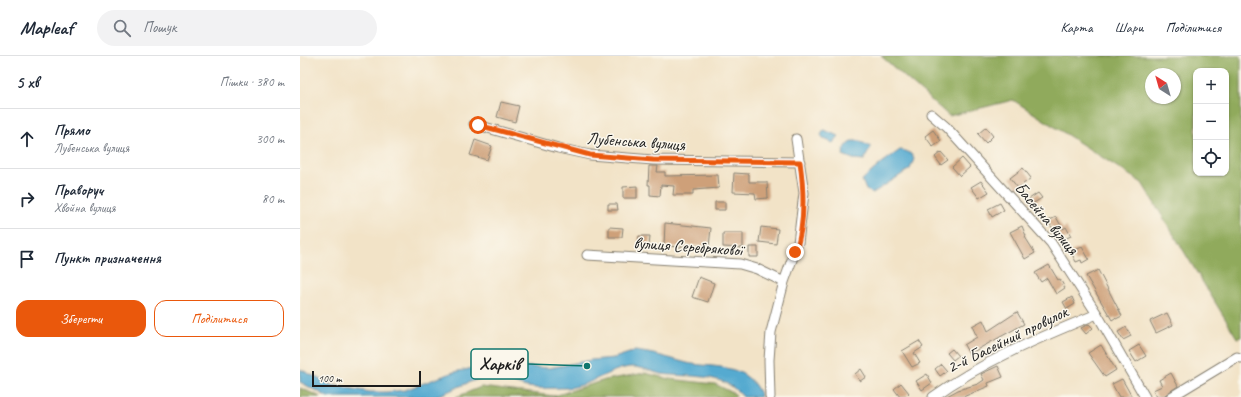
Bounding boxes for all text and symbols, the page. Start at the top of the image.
search box [97,10,377,46]
text: Mapleaf [20,16,73,40]
icon: search [111,17,133,39]
text: Пошук [143,18,176,37]
text: Карта [1061,19,1093,36]
text: Шари [1115,19,1143,36]
text: Поділитися [1165,19,1221,36]
north arrow [1145,68,1181,104]
map controls [1193,68,1229,176]
button: + [1193,68,1229,104]
text: 5 хв [16,72,39,93]
text: Пішки · 380 m [220,74,284,90]
button: − [1193,104,1229,140]
route start [469,116,487,134]
text: Прямо [54,121,90,140]
icon: ahead [16,128,38,150]
street label: Лубeнська вулиця [586,128,687,155]
text: 300 m [256,131,284,147]
text: Лубeнська вулиця [54,140,129,156]
button: locate [1193,140,1229,176]
street label: Басейна вулиця [1010,178,1084,260]
text: Праворуч [54,181,103,200]
icon: right [16,188,38,210]
text: 80 m [262,191,284,207]
text: Хвойна вулиця [54,200,116,216]
street label: вулиця Серебрякової [633,232,746,261]
route end [786,243,804,261]
icon: arrive [16,248,38,270]
text: Пункт призначення [54,249,161,268]
button: Зберегти [16,300,146,337]
button: Поділитися [154,300,284,337]
street label: 2-й Басейний провулок [943,300,1073,378]
callout: Харків [471,349,528,379]
text: Харків [479,353,525,375]
scale bar [312,369,421,388]
text: 100 m [318,371,342,385]

